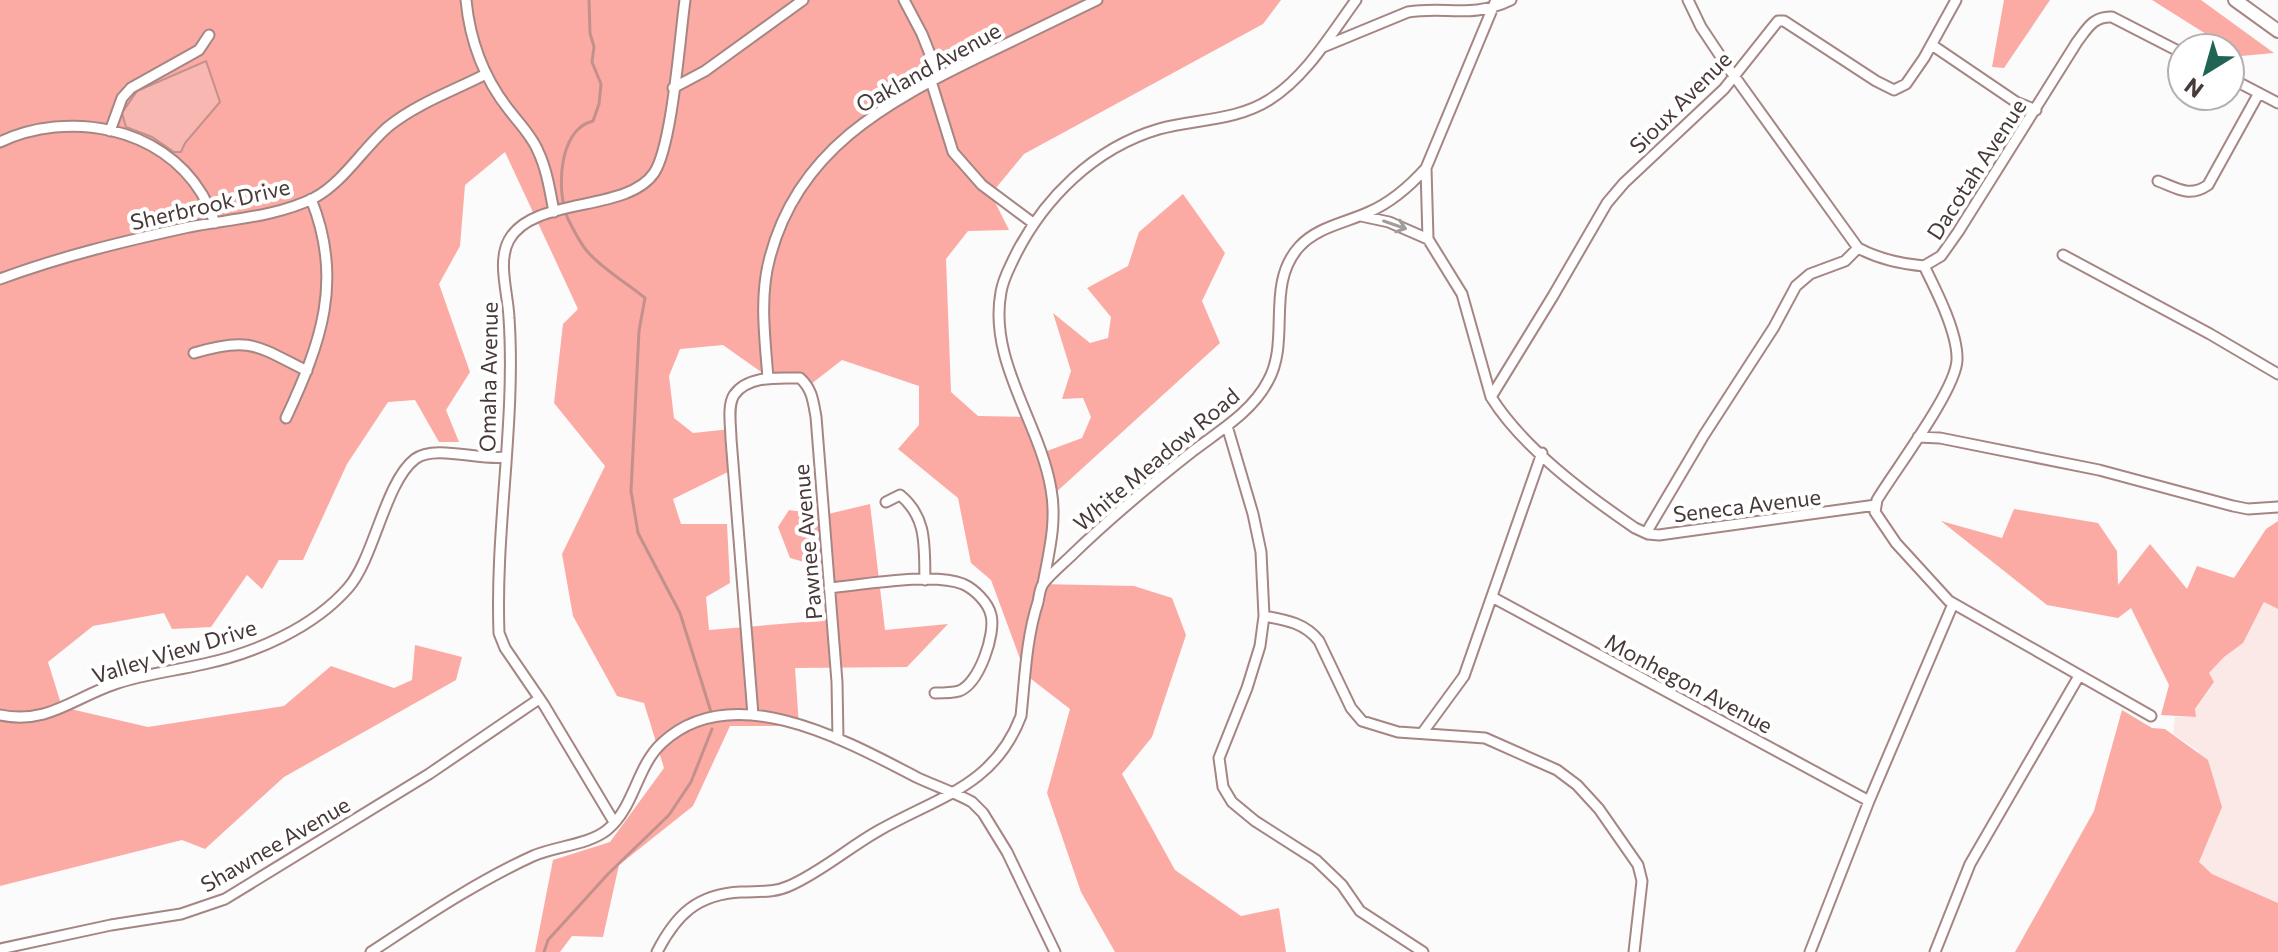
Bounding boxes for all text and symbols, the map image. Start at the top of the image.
street label: Oakland Avenue [851,16,1005,118]
north arrow [2166,32,2246,112]
street label: Sioux Avenue [1623,45,1737,159]
text: N [2179,73,2208,104]
street label: Dacotah Avenue [1920,94,2032,244]
street label: Sherbrook Drive [128,173,292,235]
one-way arrow [1382,218,1407,233]
street label: Omaha Avenue [473,302,503,452]
street label: White Meadow Road [1068,382,1244,536]
street label: Pawnee Avenue [787,463,827,621]
street label: Seneca Avenue [1672,483,1822,527]
street label: Valley View Drive [88,613,260,689]
street label: Monhegon Avenue [1601,627,1777,739]
street label: Shawnee Avenue [196,790,354,898]

